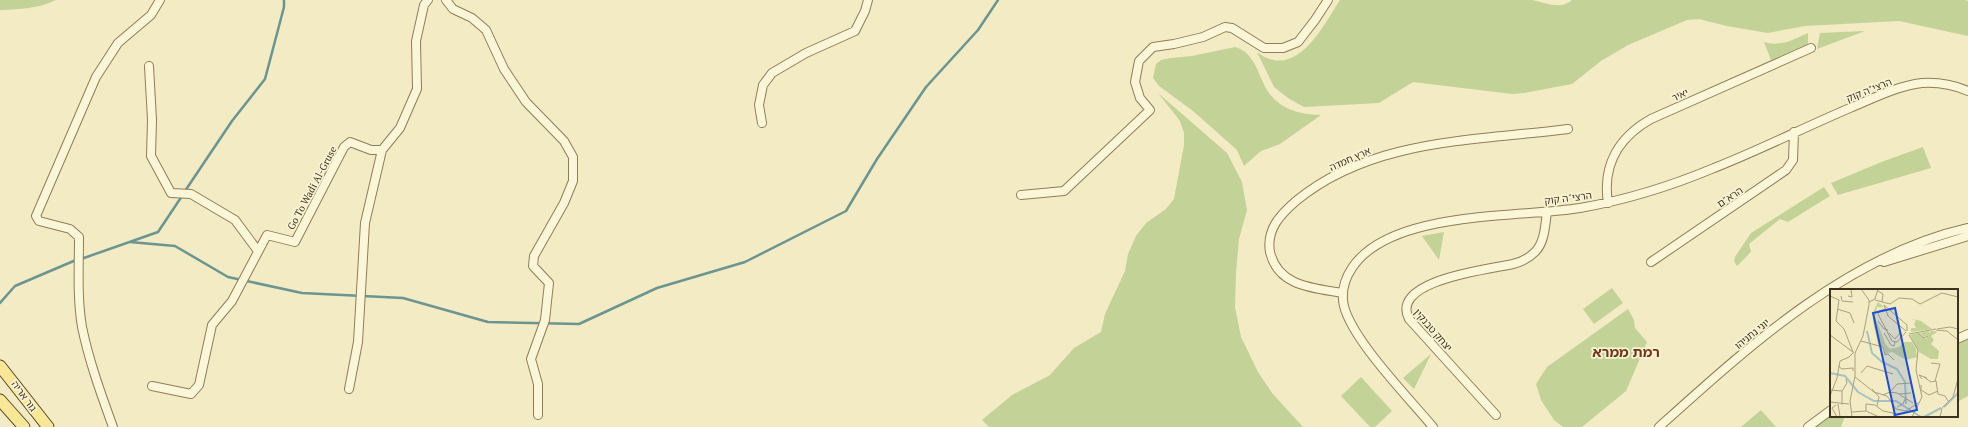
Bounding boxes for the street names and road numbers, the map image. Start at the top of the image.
street label: הרצי"ה קוק [1844,75,1894,105]
street label: יאיר [1670,86,1690,104]
street label: Go To Wadi Al-Gruse [284,144,340,232]
street label: ארץ חמדה [1327,144,1373,174]
street label: הרא"ם [1715,184,1745,210]
street label: הרצי"ה קוק [1543,189,1593,207]
street label: יצחק טבנקין [1411,306,1455,354]
street label: יוני נתניהו [1732,316,1772,352]
street label: גור אריה [8,378,40,414]

